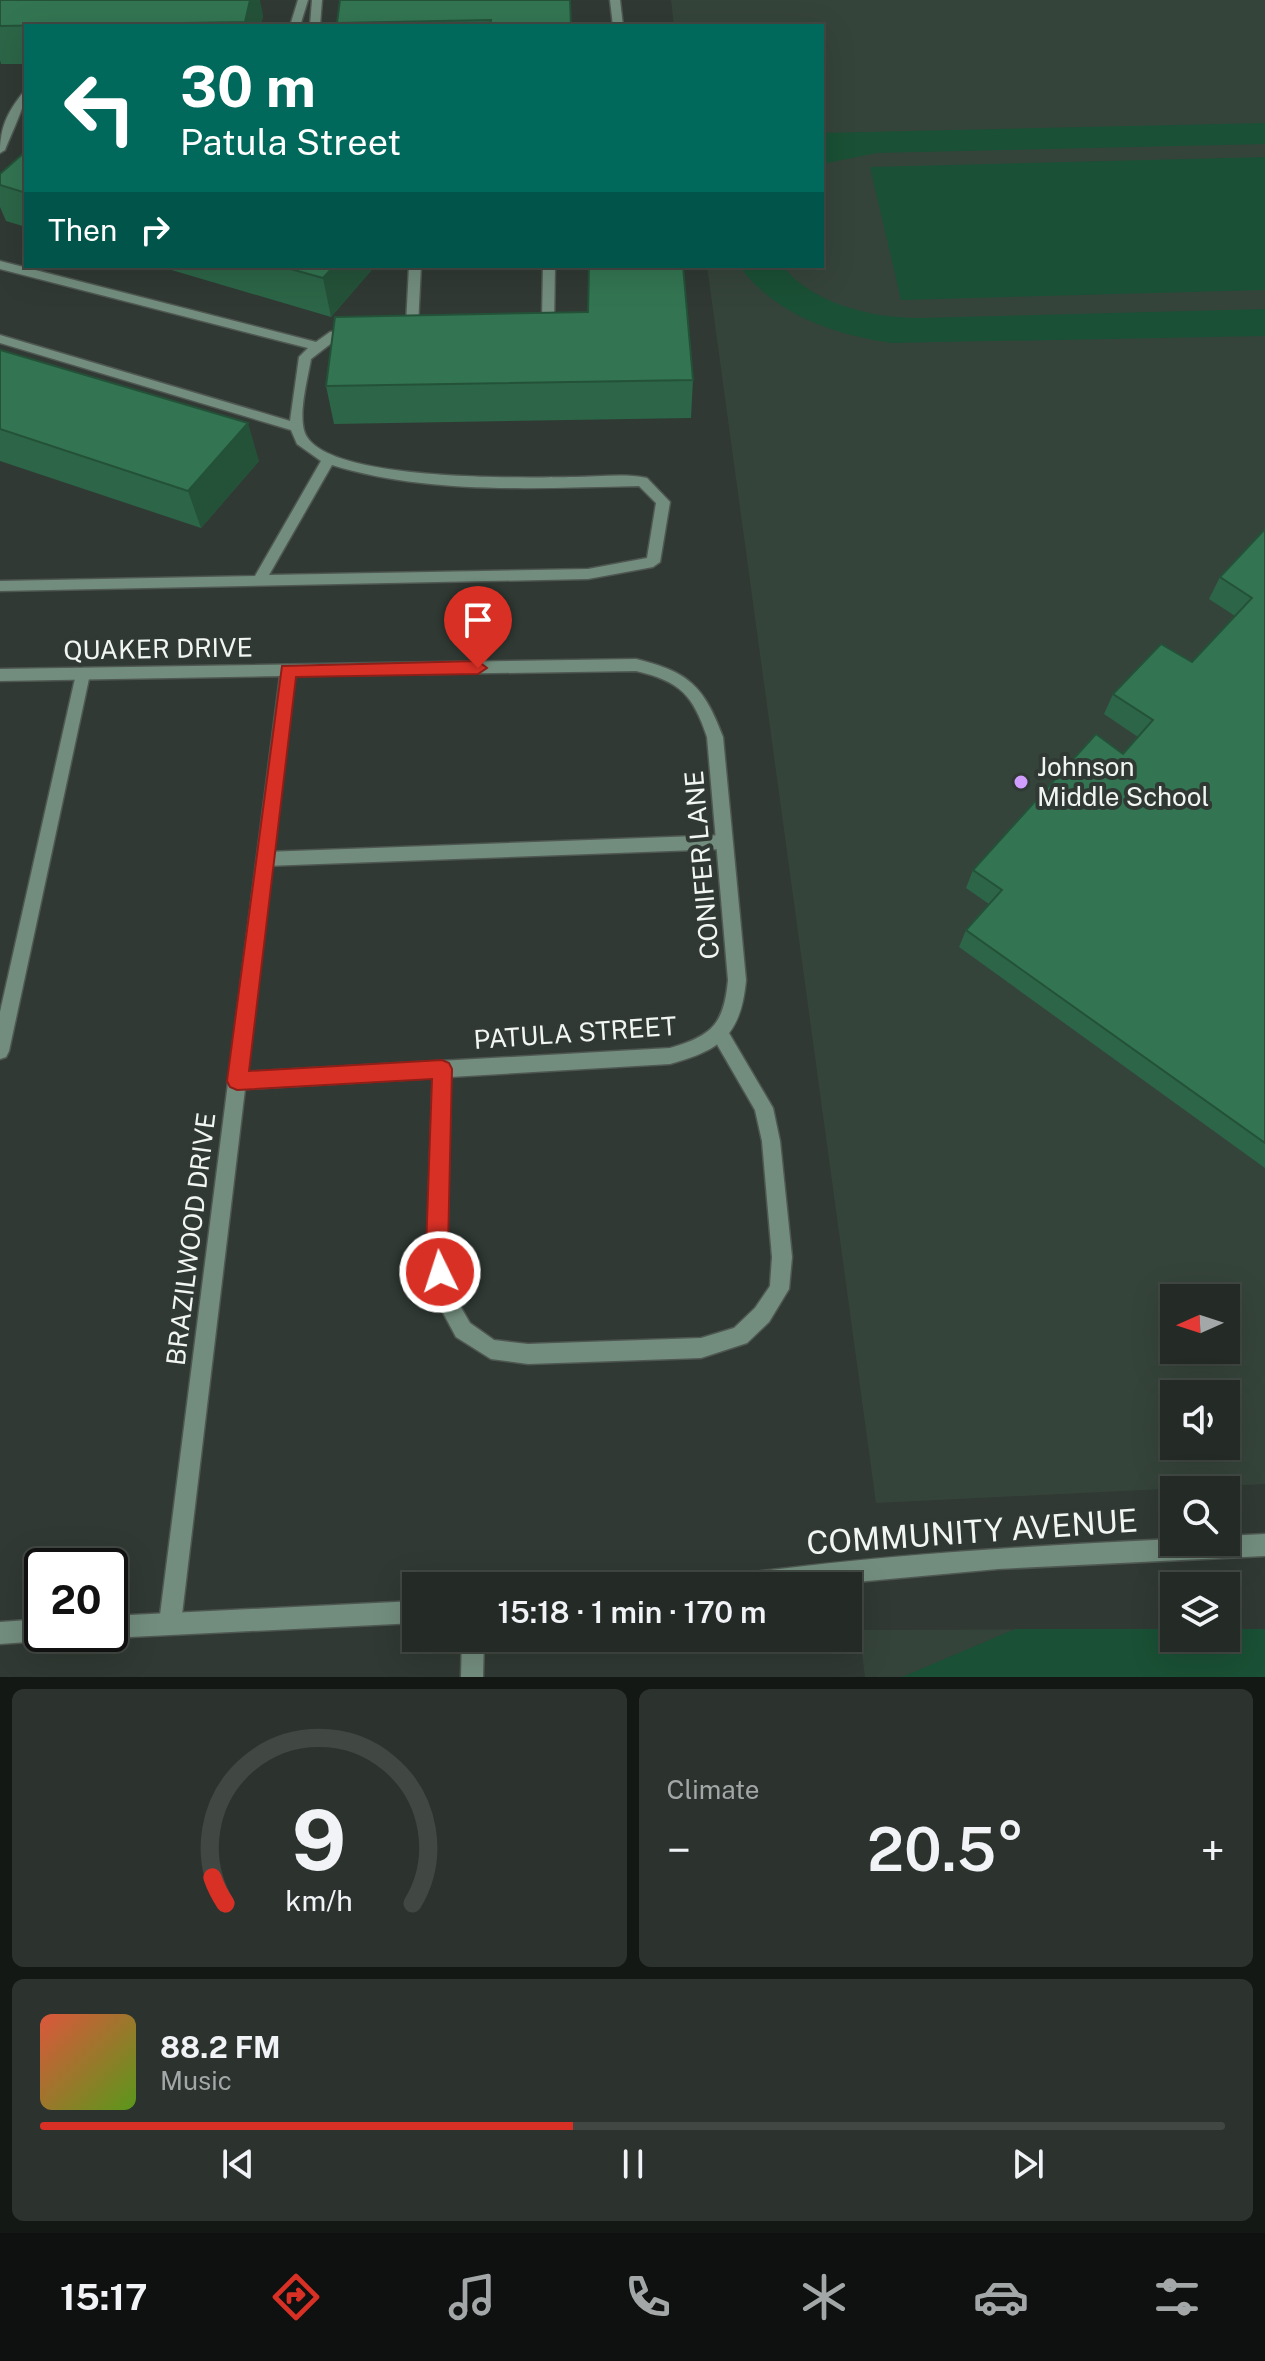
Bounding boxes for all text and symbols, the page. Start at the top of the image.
text: 30 m [180,54,316,120]
icon: left [48,56,152,160]
text: Patula Street [180,121,401,163]
icon: right [133,208,177,252]
text: Then [48,212,117,248]
pin [444,586,512,668]
icon: arrive [456,598,500,642]
street label: QUAKER DRIVE [63,631,253,666]
place label: Johnson Middle School [1037,751,1209,812]
street label: CONIFER LANE [678,769,725,961]
marker: Johnson Middle School [1012,773,1030,791]
street label: PATULA STREET [472,1010,677,1055]
street label: BRAZILWOOD DRIVE [160,1111,221,1367]
position arrow [398,1230,482,1314]
north arrow [1160,1284,1240,1364]
map controls [1160,1284,1240,1652]
button: sound [1160,1380,1240,1460]
button: search [1160,1476,1240,1556]
street label: COMMUNITY AVENUE [805,1501,1139,1562]
speed limit sign: 20 [24,1548,128,1652]
button: layers [1160,1572,1240,1652]
text: 15:18 · 1 min · 170 m [497,1594,767,1630]
text: Climate [667,1774,760,1805]
text: 9 [292,1791,347,1889]
text: 20.5° [867,1814,1024,1885]
text: − [667,1824,691,1876]
text: + [1201,1824,1225,1876]
text: km/h [286,1884,353,1917]
text: 88.2 FM [160,2029,281,2065]
text: Music [160,2065,232,2096]
icon: previous [216,2142,260,2186]
icon: pause [611,2142,655,2186]
icon: next [1006,2142,1050,2186]
icon: directions [268,2269,324,2325]
icon: music [444,2269,500,2325]
icon: phone [620,2269,676,2325]
icon: climate [796,2269,852,2325]
icon: car [973,2269,1029,2325]
icon: filters [1149,2269,1205,2325]
text: 15:17 [60,2276,147,2318]

